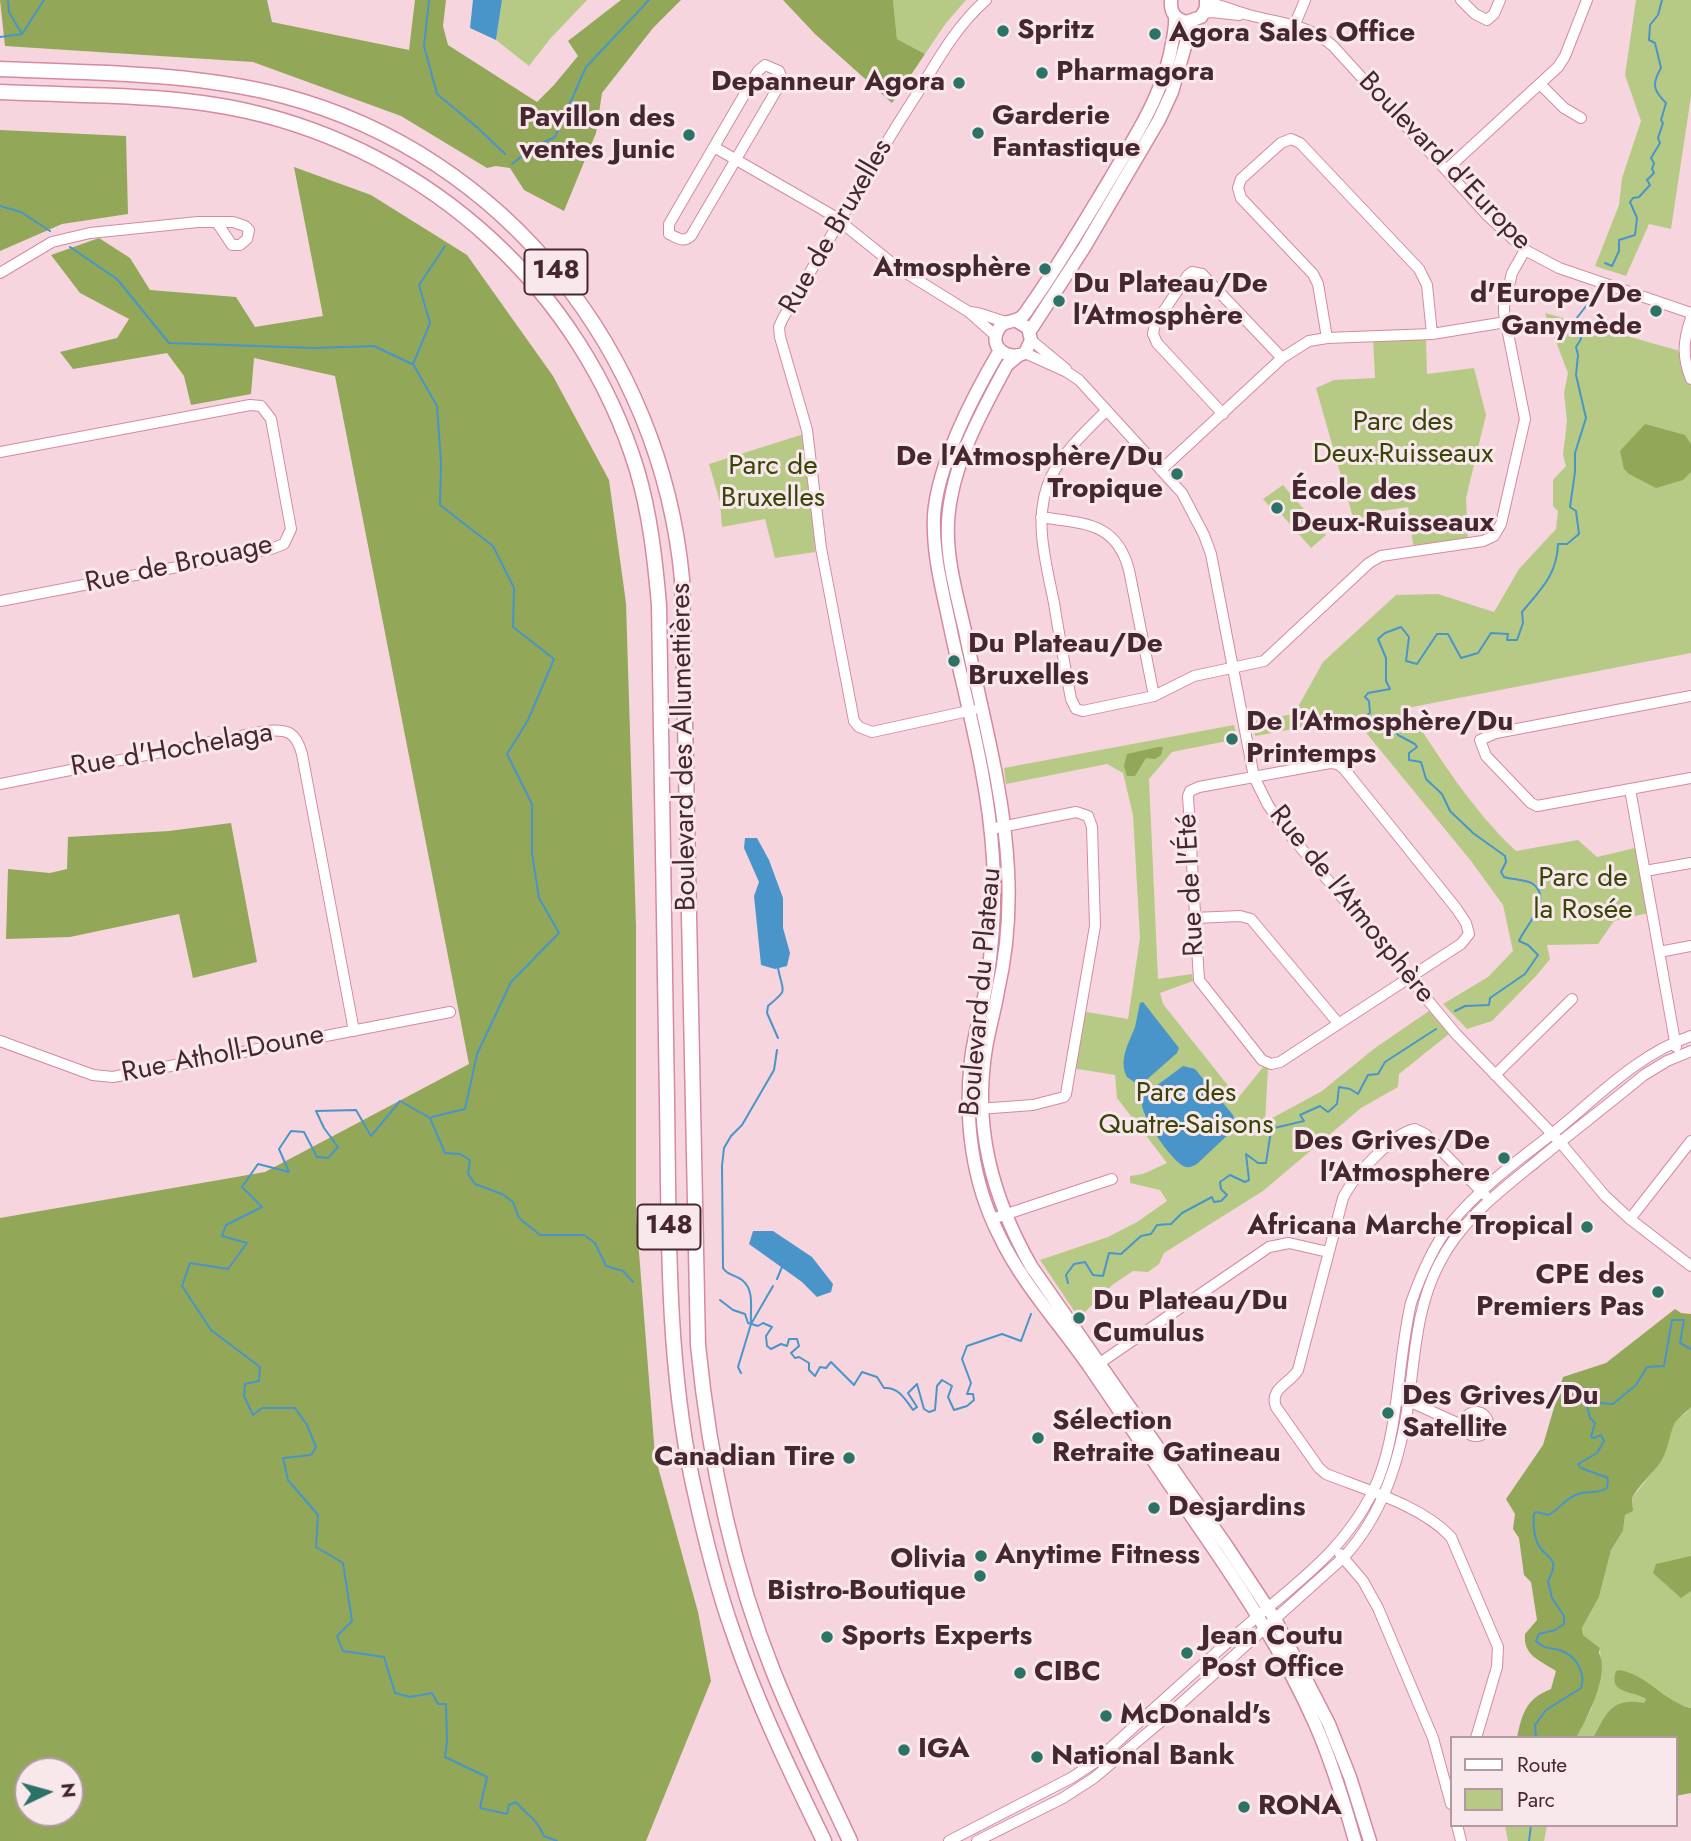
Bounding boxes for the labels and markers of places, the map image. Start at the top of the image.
place label: Spritz [1017,14,1095,48]
place label: Agora Sales Office [1169,17,1415,51]
marker: Spritz [995,23,1011,39]
marker: Agora Sales Office [1147,26,1163,42]
place label: Pharmagora [1056,56,1214,90]
marker: Pharmagora [1034,65,1050,81]
place label: Depanneur Agora [711,66,945,100]
marker: Depanneur Agora [951,75,967,91]
place label: Garderie Fantastique [992,100,1141,166]
place label: Pavillon des ventes Junic [519,102,675,168]
marker: Garderie Fantastique [970,125,986,141]
marker: Pavillon des ventes Junic [681,127,697,143]
place label: Atmosphère [873,252,1031,286]
marker: Atmosphère [1037,261,1053,277]
place label: Du Plateau/De l'Atmosphère [1073,268,1268,334]
place label: d'Europe/De Ganymède [1470,278,1642,344]
marker: Du Plateau/De l'Atmosphère [1051,293,1067,309]
marker: d'Europe/De Ganymède [1648,303,1664,319]
place label: De l'Atmosphère/Du Tropique [896,441,1163,507]
marker: De l'Atmosphère/Du Tropique [1169,466,1185,482]
place label: École des Deux-Ruisseaux [1291,475,1494,541]
marker: École des Deux-Ruisseaux [1269,500,1285,516]
place label: Du Plateau/De Bruxelles [968,628,1163,694]
marker: Du Plateau/De Bruxelles [946,653,962,669]
place label: De l'Atmosphère/Du Printemps [1246,706,1513,772]
marker: De l'Atmosphère/Du Printemps [1224,731,1240,747]
place label: Des Grives/De l'Atmosphere [1293,1125,1490,1191]
marker: Des Grives/De l'Atmosphere [1496,1150,1512,1166]
place label: Africana Marche Tropical [1247,1210,1573,1244]
marker: Africana Marche Tropical [1579,1219,1595,1235]
place label: CPE des Premiers Pas [1476,1259,1644,1325]
marker: CPE des Premiers Pas [1650,1284,1666,1300]
place label: Du Plateau/Du Cumulus [1093,1285,1288,1351]
marker: Du Plateau/Du Cumulus [1071,1310,1087,1326]
place label: Des Grives/Du Satellite [1402,1380,1599,1446]
place label: Sélection Retraite Gatineau [1052,1405,1281,1471]
marker: Des Grives/Du Satellite [1380,1405,1396,1421]
marker: Sélection Retraite Gatineau [1030,1430,1046,1446]
place label: Canadian Tire [654,1441,835,1475]
marker: Canadian Tire [841,1450,857,1466]
place label: Desjardins [1168,1491,1305,1525]
marker: Desjardins [1146,1500,1162,1516]
place label: Anytime Fitness [995,1539,1200,1573]
place label: Olivia Bistro-Boutique [767,1543,966,1609]
marker: Anytime Fitness [973,1548,989,1564]
marker: Olivia Bistro-Boutique [972,1568,988,1584]
place label: Sports Experts [841,1620,1032,1654]
place label: Jean Coutu Post Office [1201,1620,1344,1686]
marker: Sports Experts [819,1629,835,1645]
marker: Jean Coutu Post Office [1179,1645,1195,1661]
place label: CIBC [1034,1656,1101,1690]
marker: CIBC [1012,1665,1028,1681]
place label: McDonald's [1120,1699,1270,1733]
marker: McDonald's [1098,1708,1114,1724]
place label: IGA [918,1733,969,1767]
place label: National Bank [1051,1740,1235,1774]
marker: IGA [896,1742,912,1758]
marker: National Bank [1029,1749,1045,1765]
place label: RONA [1258,1790,1342,1824]
marker: RONA [1236,1799,1252,1815]

